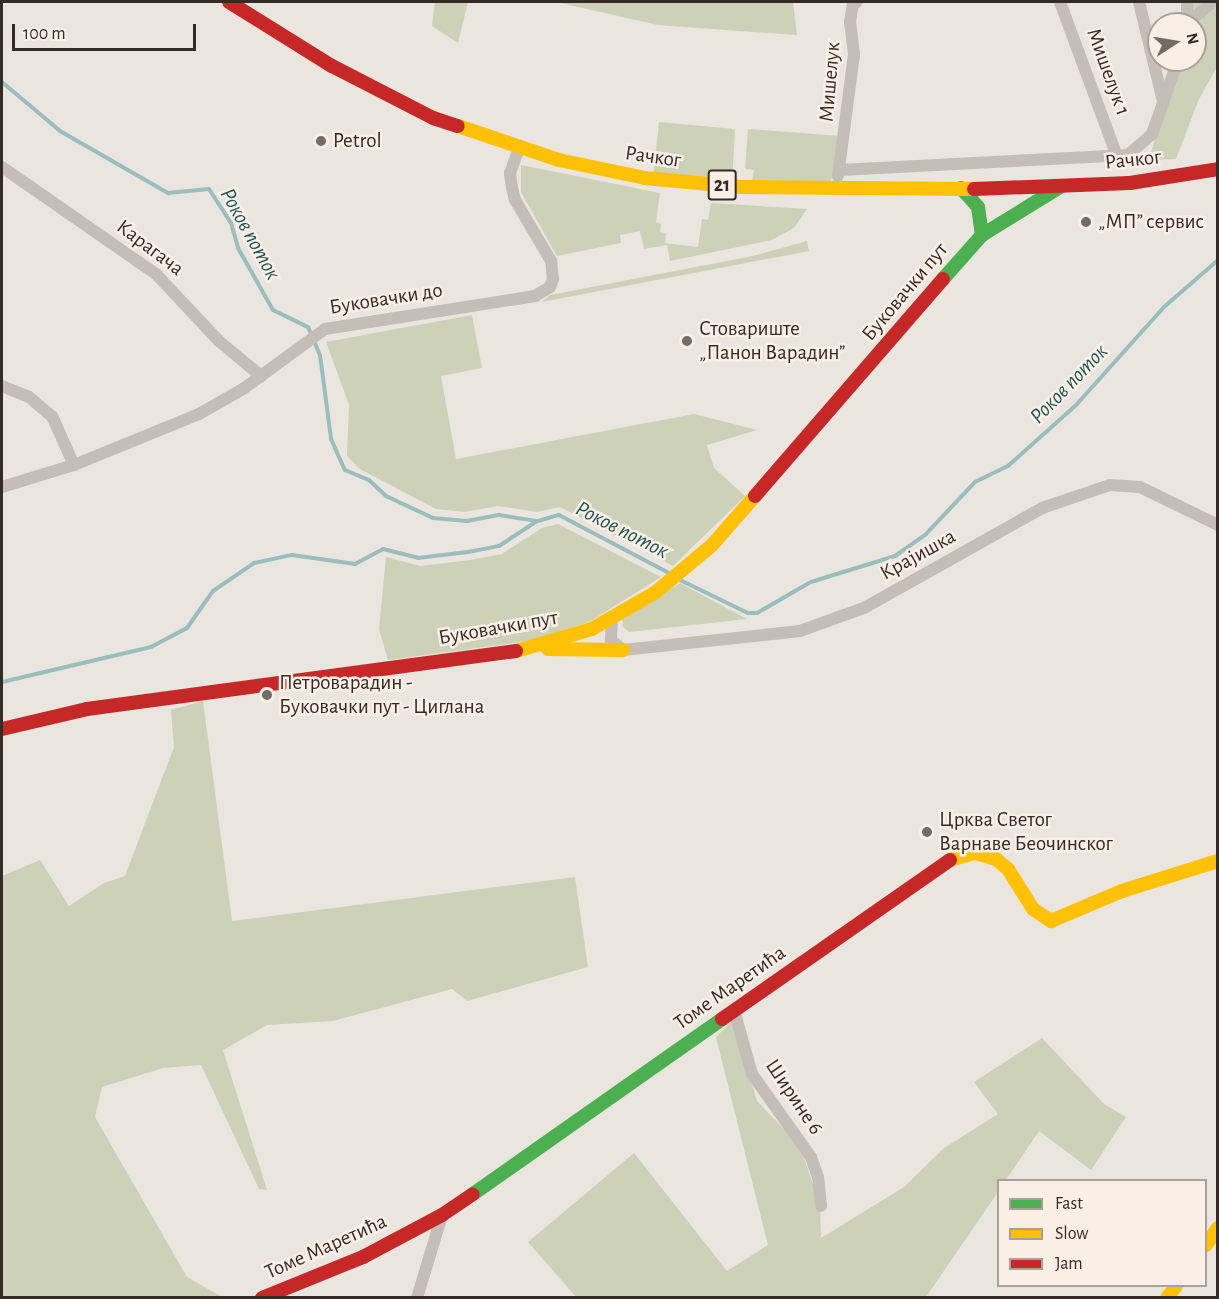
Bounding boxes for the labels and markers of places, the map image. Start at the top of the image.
place label: Petrol [333,128,382,154]
marker: Petrol [314,134,328,148]
place label: „МП” сервис [1098,209,1204,235]
marker: „МП” сервис [1079,215,1093,229]
place label: Стовариште „Панон Варадин” [699,316,845,366]
marker: Стовариште „Панон Варадин” [680,334,694,348]
place label: Петроварадин - Буковачки пут - Циглана [279,670,484,720]
marker: Петроварадин - Буковачки пут - Циглана [260,688,274,702]
place label: Црква Светог Варнаве Беочинског [939,807,1113,857]
marker: Црква Светог Варнаве Беочинског [920,825,934,839]

